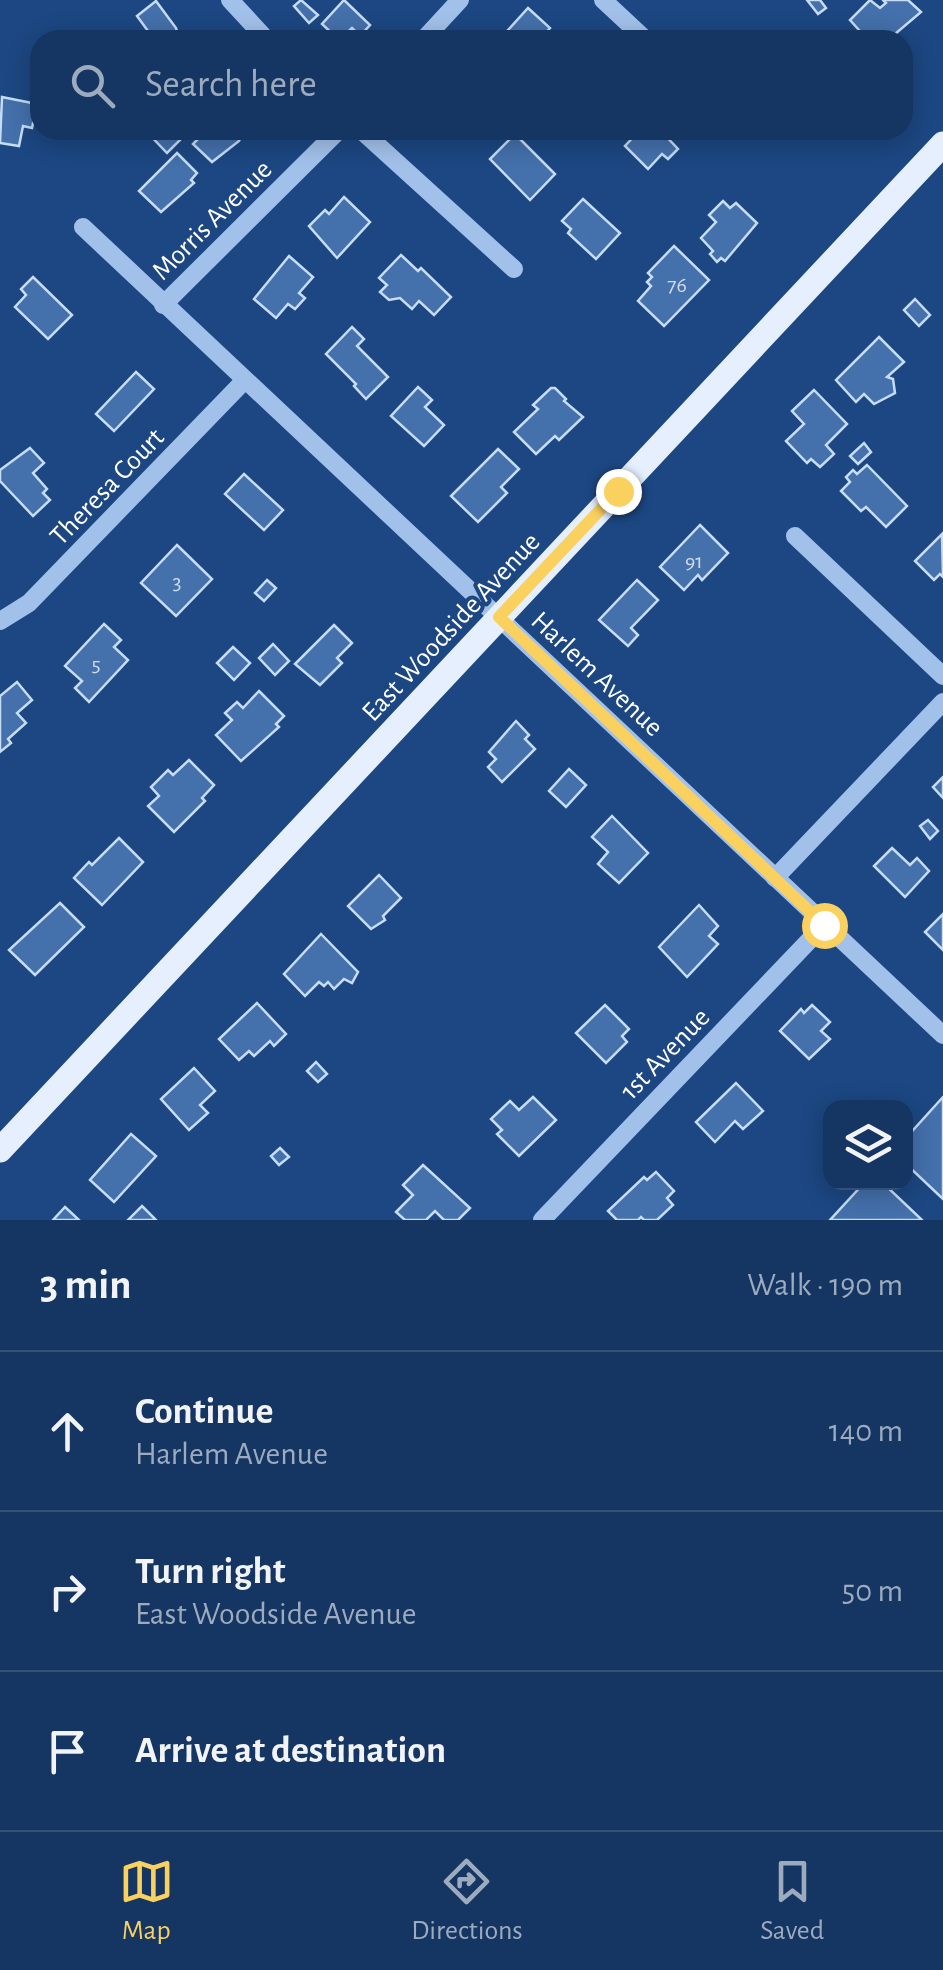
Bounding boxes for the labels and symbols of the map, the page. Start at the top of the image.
street label: Morris Avenue [147,155,278,286]
house number: 76 [667,274,687,296]
street label: Theresa Court [45,423,170,551]
route end [596,469,642,515]
street label: East Woodside Avenue [357,528,546,727]
house number: 91 [685,550,703,572]
house number: 3 [172,571,182,593]
street label: Harlem Avenue [525,607,668,742]
house number: 5 [91,653,101,675]
route start [802,903,848,949]
street label: 1st Avenue [615,1003,716,1106]

